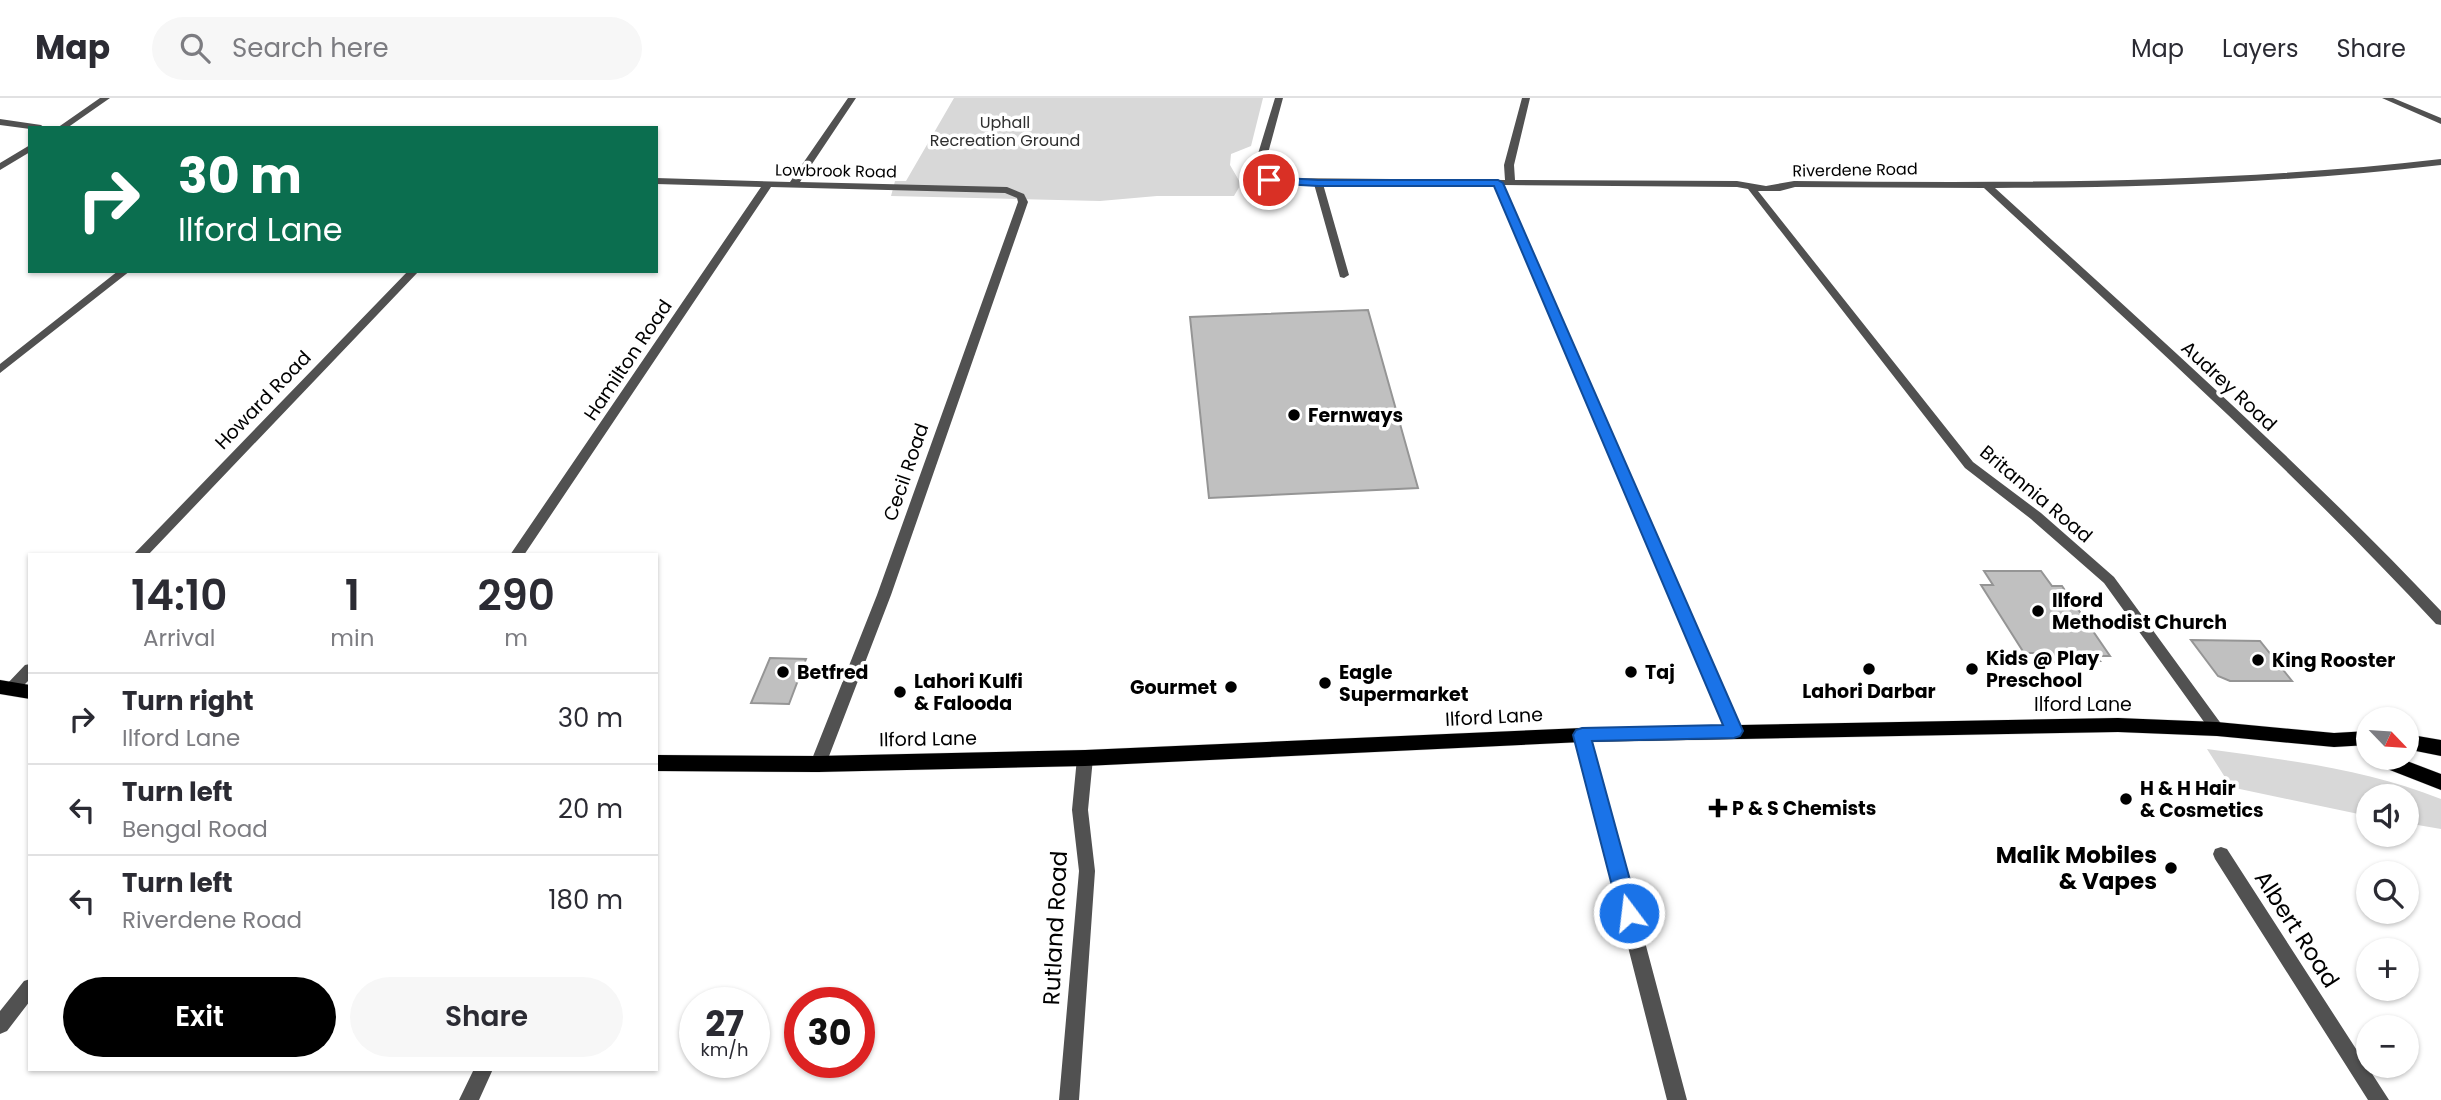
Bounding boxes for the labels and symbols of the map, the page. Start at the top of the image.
park label: Uphall Recreation Ground [930,111,1080,152]
pin [1239,150,1299,210]
street label: Riverdene Road [1792,157,1918,183]
street label: Lowbrook Road [775,158,897,184]
street label: Hamilton Road [577,294,679,426]
street label: Audrey Road [2175,335,2283,437]
street label: Howard Road [209,345,317,455]
place label: Fernways [1308,402,1403,429]
marker: Fernways [1286,407,1302,423]
street label: Cecil Road [877,419,935,525]
street label: Britannia Road [1974,439,2098,549]
place label: Ilford Methodist Church [2052,587,2227,636]
marker: Ilford Methodist Church [2030,603,2046,619]
place label: Kids @ Play Preschool [1986,645,2100,694]
place label: King Rooster [2272,647,2395,674]
marker: King Rooster [2250,652,2266,668]
place label: Betfred [797,659,869,686]
place label: Eagle Supermarket [1339,659,1469,708]
place label: Taj [1645,659,1675,686]
marker: Lahori Darbar [1861,661,1877,677]
marker: Kids @ Play Preschool [1964,661,1980,677]
marker: Betfred [775,664,791,680]
marker: Taj [1623,664,1639,680]
place label: Lahori Kulfi & Falooda [914,668,1023,717]
place label: Gourmet [1130,674,1217,701]
marker: Eagle Supermarket [1317,675,1333,691]
place label: Lahori Darbar [1802,678,1936,705]
marker: Gourmet [1223,679,1239,695]
marker: Lahori Kulfi & Falooda [892,684,908,700]
street label: Ilford Lane [2034,691,2132,718]
street label: Ilford Lane [1444,701,1544,733]
north arrow [2356,707,2418,770]
street label: Ilford Lane [879,725,977,753]
place label: H & H Hair & Cosmetics [2140,775,2264,824]
marker: H & H Hair & Cosmetics [2118,791,2134,807]
place label: P & S Chemists [1732,795,1876,822]
marker: P & S Chemists [1710,800,1726,816]
place label: Malik Mobiles & Vapes [1996,839,2157,897]
street label: Rutland Road [1035,850,1075,1006]
marker: Malik Mobiles & Vapes [2163,860,2179,876]
street label: Albert Road [2247,864,2347,994]
position arrow [1592,876,1666,950]
speed limit sign: 30 [784,987,875,1078]

